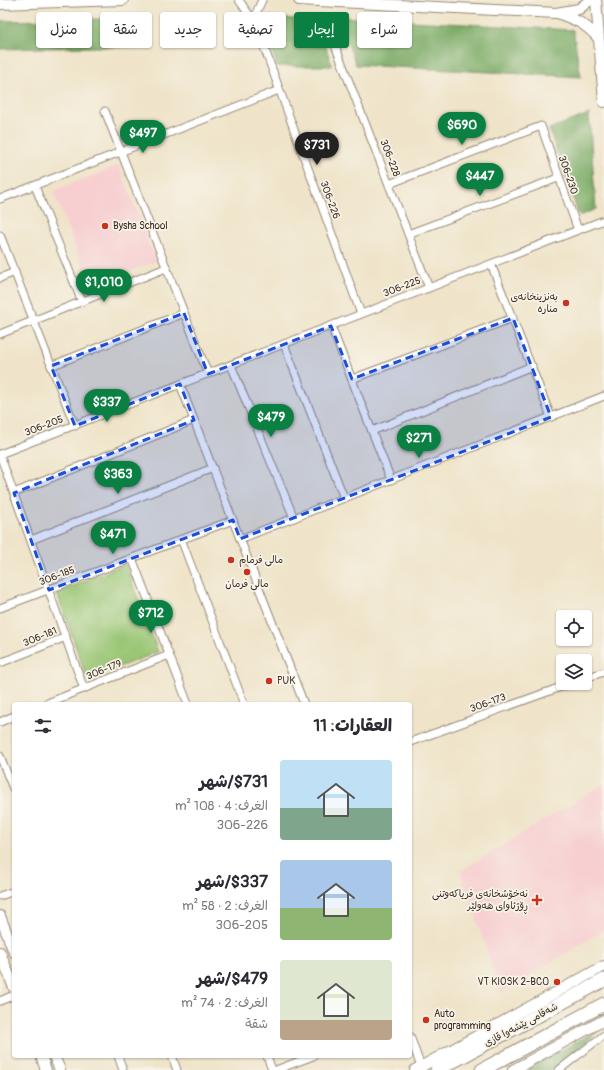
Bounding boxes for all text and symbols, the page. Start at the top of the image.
chip: منزل [36,12,92,48]
chip: شقة [100,12,152,48]
chip: جديد [160,12,216,48]
chip: تصفية [224,12,286,48]
chip: إيجار [294,12,349,48]
chip: شراء [357,12,412,48]
pin: $690 [438,112,486,146]
text: $690 [447,117,477,133]
pin: $497 [119,120,167,154]
text: $497 [129,125,157,141]
pin: $731 [293,132,341,166]
text: $731 [304,137,330,153]
street label: 306-228 [377,138,403,178]
street label: 306-230 [556,154,580,196]
pin: $447 [456,163,504,197]
text: $447 [465,168,495,184]
street label: 306-226 [318,179,342,221]
place label: Bysha School [113,220,168,232]
marker: Bysha School [100,221,110,231]
pin: $1,010 [71,269,137,303]
text: $1,010 [85,274,123,290]
street label: 306-225 [382,274,422,300]
place label: بەنزینخانەی منارە [511,291,558,315]
marker: بەنزینخانەی منارە [561,298,571,308]
pin: $337 [83,389,131,423]
text: $337 [93,394,121,410]
pin: $479 [247,404,295,438]
text: $479 [257,409,285,425]
street label: 306-205 [23,413,65,439]
pin: $271 [395,425,443,459]
text: $271 [406,430,432,446]
pin: $363 [94,461,142,495]
text: $363 [103,466,133,482]
pin: $471 [89,521,137,555]
text: $471 [100,526,126,542]
place label: مالى فرمام [239,554,283,567]
marker: مالى فرمام [226,555,236,565]
street label: 306-185 [38,564,76,588]
marker: مالى فرمان [242,567,252,577]
place label: مالى فرمان [225,578,269,591]
pin: $712 [127,600,175,634]
text: $712 [138,605,164,621]
map controls [556,610,592,690]
button: locate [556,610,592,646]
street label: 306-181 [21,625,59,649]
button: layers [556,654,592,690]
street label: 306-179 [85,658,123,682]
place label: PUK [277,675,295,687]
marker: PUK [264,676,274,686]
street label: 306-173 [468,691,508,715]
icon: filters [32,715,54,737]
text: العقارات: 11 [314,715,392,736]
text: $731/شهر [199,771,268,792]
icon: home [312,776,360,824]
text: الغرف: 4 · 108 m² [175,798,268,814]
text: 306-226 [217,817,268,833]
text: $337/شهر [196,871,268,892]
icon: home [312,876,360,924]
place label: نەخۆشخانەی فریاکەوتنی ڕۆژئاوای هەولێر [432,888,528,914]
marker: نەخۆشخانەی فریاکەوتنی ڕۆژئاوای هەولێر [531,894,543,906]
text: الغرف: 2 · 58 m² [182,898,268,914]
text: 306-205 [216,917,268,933]
text: $479/شهر [197,968,268,989]
icon: home [312,976,360,1024]
place label: VT KIOSK 2-BC0 [478,976,549,988]
marker: VT KIOSK 2-BC0 [552,977,562,987]
text: الغرف: 2 · 74 m² [181,995,268,1011]
street label: شەقامی پێشەوا قازی [482,1000,561,1050]
place label: Auto programming [434,1008,491,1032]
marker: Auto programming [421,1015,431,1025]
text: شقة [245,1016,268,1032]

